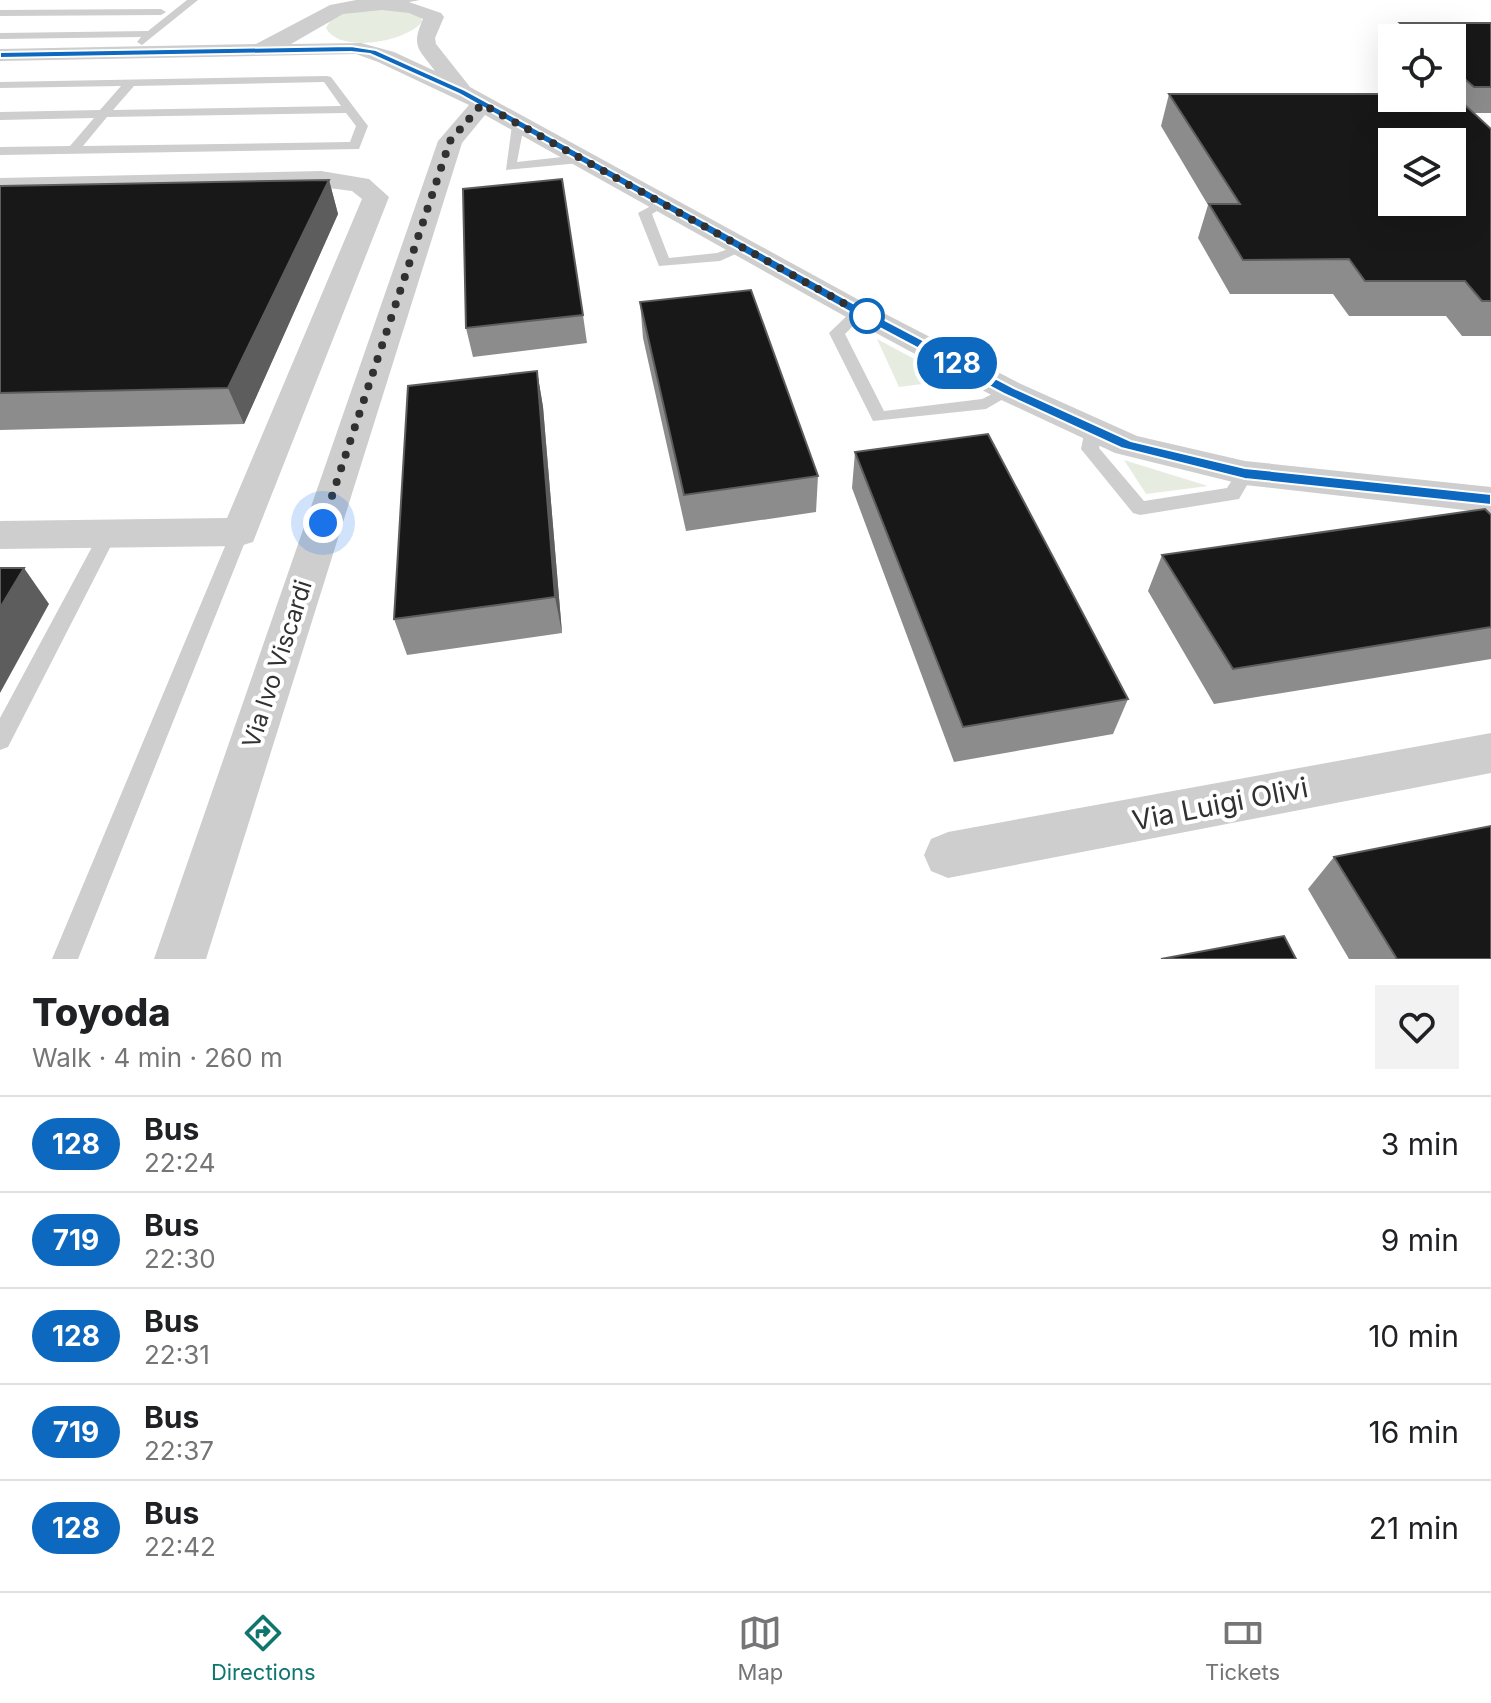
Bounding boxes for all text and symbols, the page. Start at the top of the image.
map controls [1378,24,1466,216]
button: locate [1378,24,1466,112]
button: layers [1378,128,1466,216]
unlabelled marker [850,299,884,333]
line badge: 128 [911,337,1003,389]
text: 128 [933,346,981,380]
your location [303,503,343,543]
street label: Via Ivo Viscardi [236,576,318,752]
street label: Via Luigi Olivi [1129,770,1311,838]
button: heart [1375,985,1459,1069]
text: Toyoda [32,989,171,1035]
text: Walk · 4 min · 260 m [32,1042,283,1073]
text: Bus [144,1111,199,1147]
text: 3 min [1381,1126,1459,1162]
text: 128 [52,1127,100,1161]
text: 22:24 [144,1147,215,1178]
text: Bus [144,1207,199,1243]
text: 9 min [1381,1222,1459,1258]
text: 719 [53,1223,99,1257]
text: 22:30 [144,1243,216,1274]
text: Bus [144,1303,199,1339]
text: 10 min [1368,1318,1459,1354]
text: 128 [52,1319,100,1353]
text: 22:31 [144,1339,210,1370]
text: Bus [144,1399,199,1435]
text: 16 min [1368,1414,1459,1450]
text: 719 [53,1415,99,1449]
text: 22:37 [144,1435,214,1466]
text: Bus [144,1495,199,1531]
text: 21 min [1369,1510,1459,1546]
text: 128 [52,1511,100,1545]
text: 22:42 [144,1531,216,1562]
tab: Directions [211,1611,316,1685]
tab: Map [738,1611,783,1685]
tab: Tickets [1205,1611,1280,1685]

